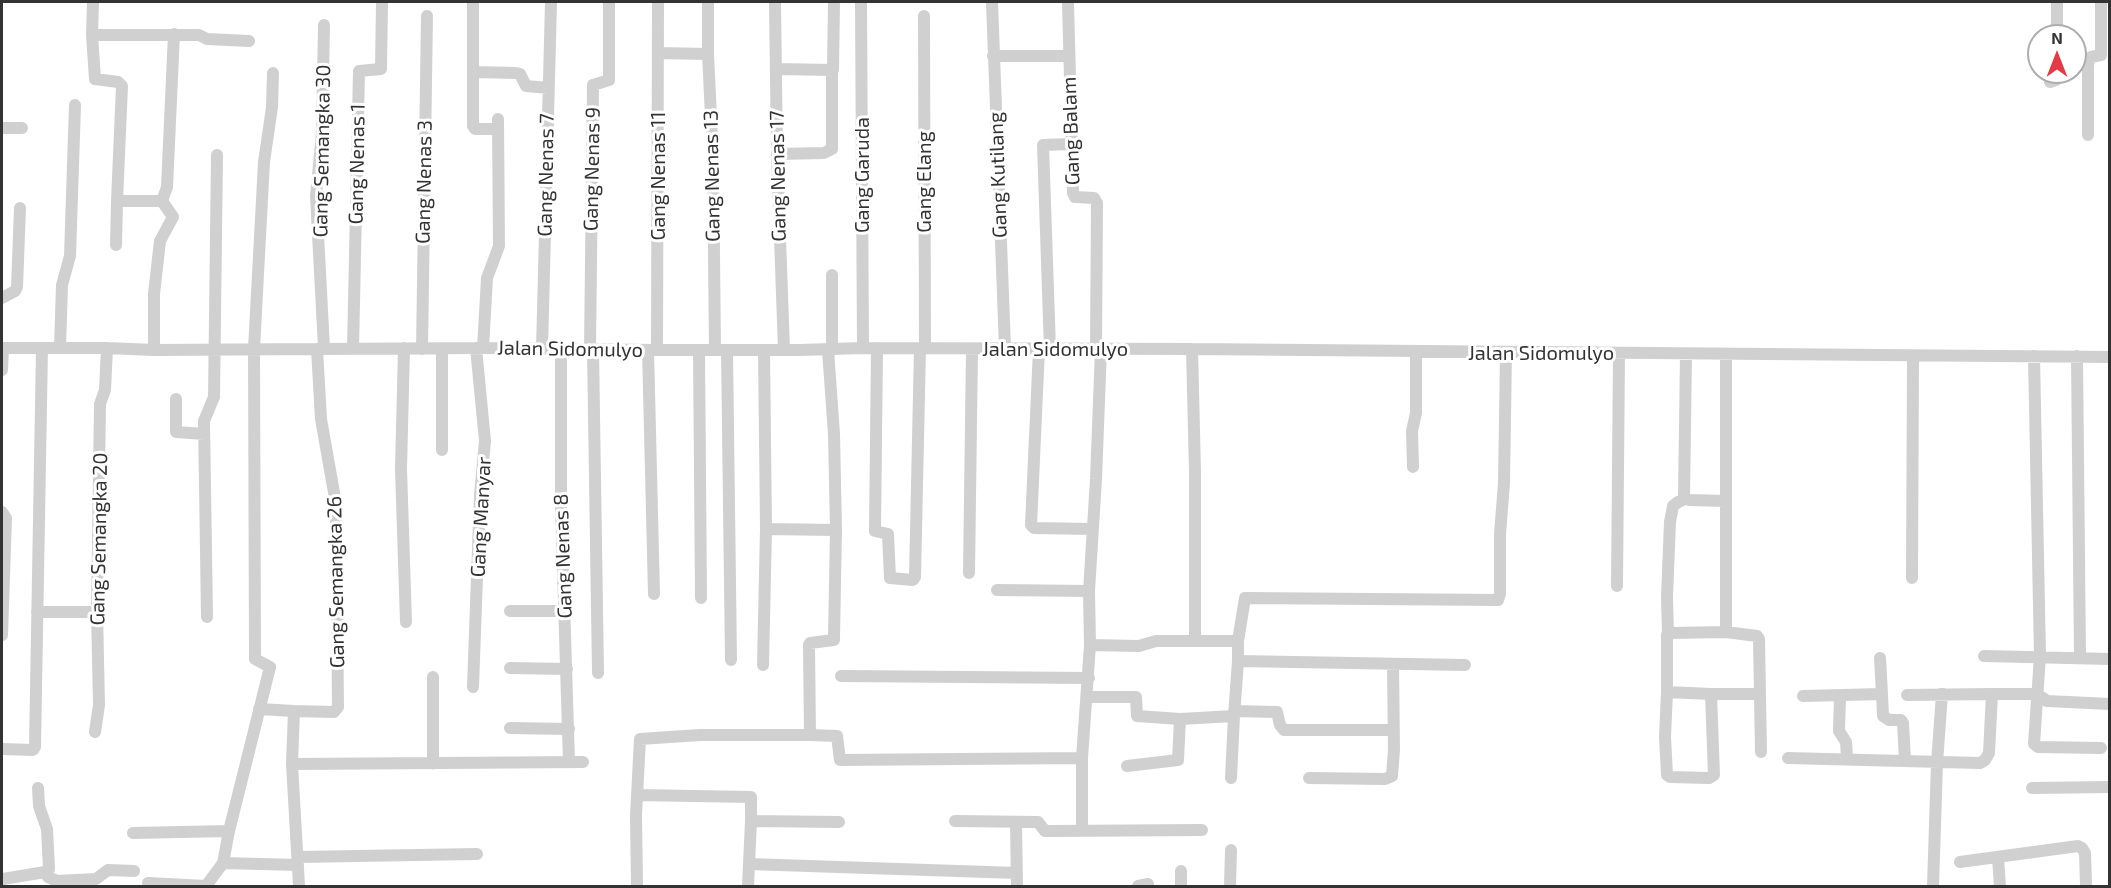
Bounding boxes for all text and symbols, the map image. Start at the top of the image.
north arrow [2027,24,2087,84]
text: N [2051,28,2063,47]
street label: Gang Semangka 30 [308,64,336,238]
street label: Gang Balam [1057,76,1085,186]
street label: Gang Nenas 1 [344,103,370,225]
street label: Gang Nenas 9 [579,107,605,231]
street label: Gang Nenas 13 [699,110,725,242]
street label: Gang Nenas 17 [765,110,791,242]
street label: Gang Nenas 11 [646,112,670,240]
street label: Gang Kutilang [984,112,1012,238]
street label: Gang Nenas 7 [533,113,559,237]
street label: Gang Garuda [850,117,874,233]
street label: Gang Nenas 3 [411,120,437,244]
street label: Gang Elang [912,131,936,233]
street label: Jalan Sidomulyo [497,336,643,362]
street label: Jalan Sidomulyo [982,337,1128,361]
street label: Jalan Sidomulyo [1468,341,1614,365]
street label: Gang Semangka 20 [85,452,113,626]
street label: Gang Manyar [466,456,496,578]
street label: Gang Nenas 8 [549,493,577,619]
street label: Gang Semangka 26 [322,496,350,668]

